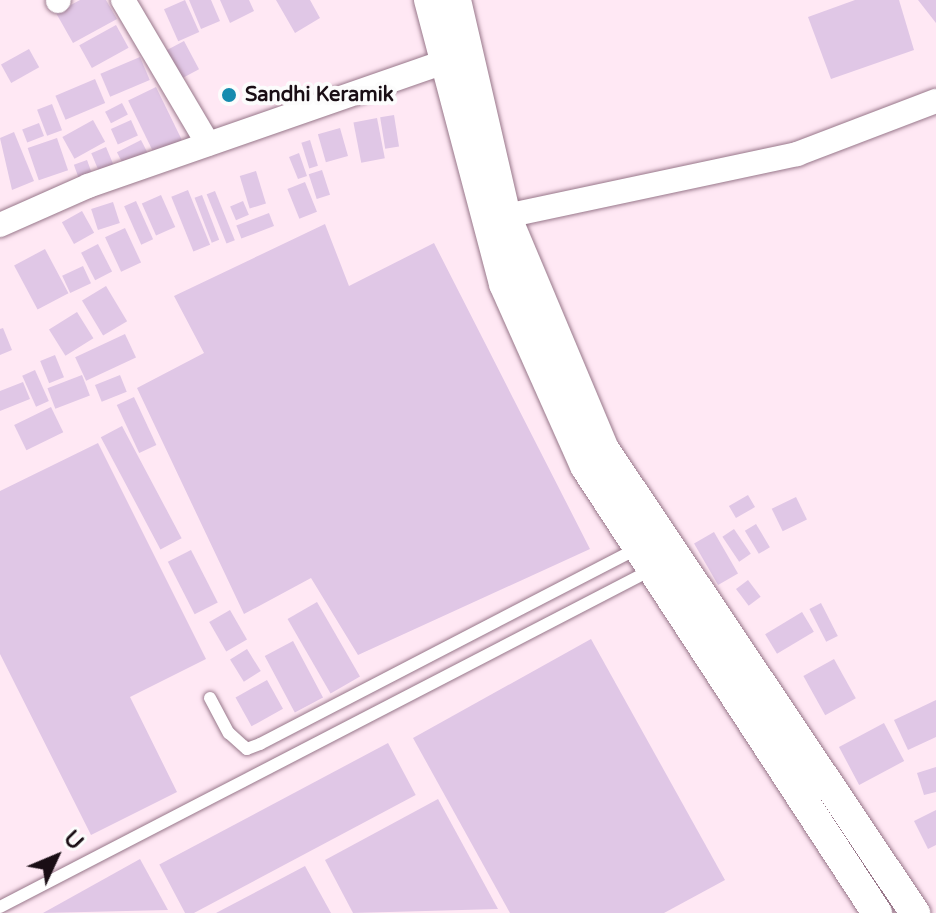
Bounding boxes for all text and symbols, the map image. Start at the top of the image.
place label: Sandhi Keramik [245,83,394,107]
marker: Sandhi Keramik [220,86,238,104]
north arrow [16,817,96,897]
text: U [58,825,88,855]

